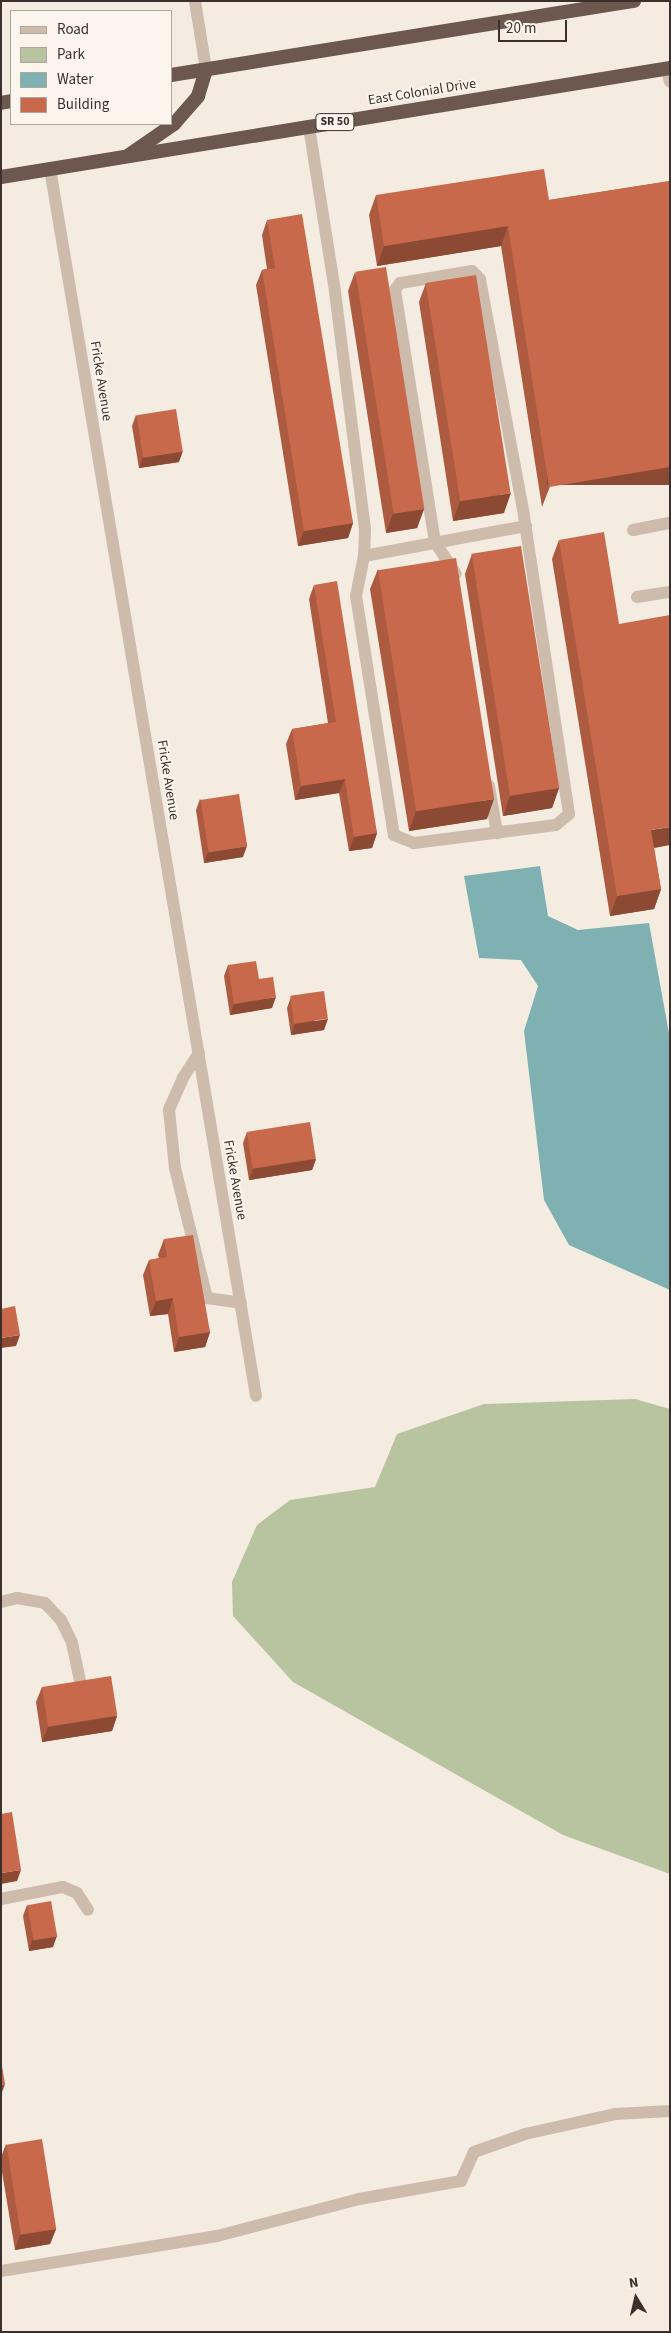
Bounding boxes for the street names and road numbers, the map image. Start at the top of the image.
street label: East Colonial Drive [367,75,477,109]
road number: SR 50 [315,112,355,132]
street label: Fricke Avenue [86,340,116,422]
street label: Fricke Avenue [153,739,183,821]
street label: Fricke Avenue [220,1139,250,1221]

